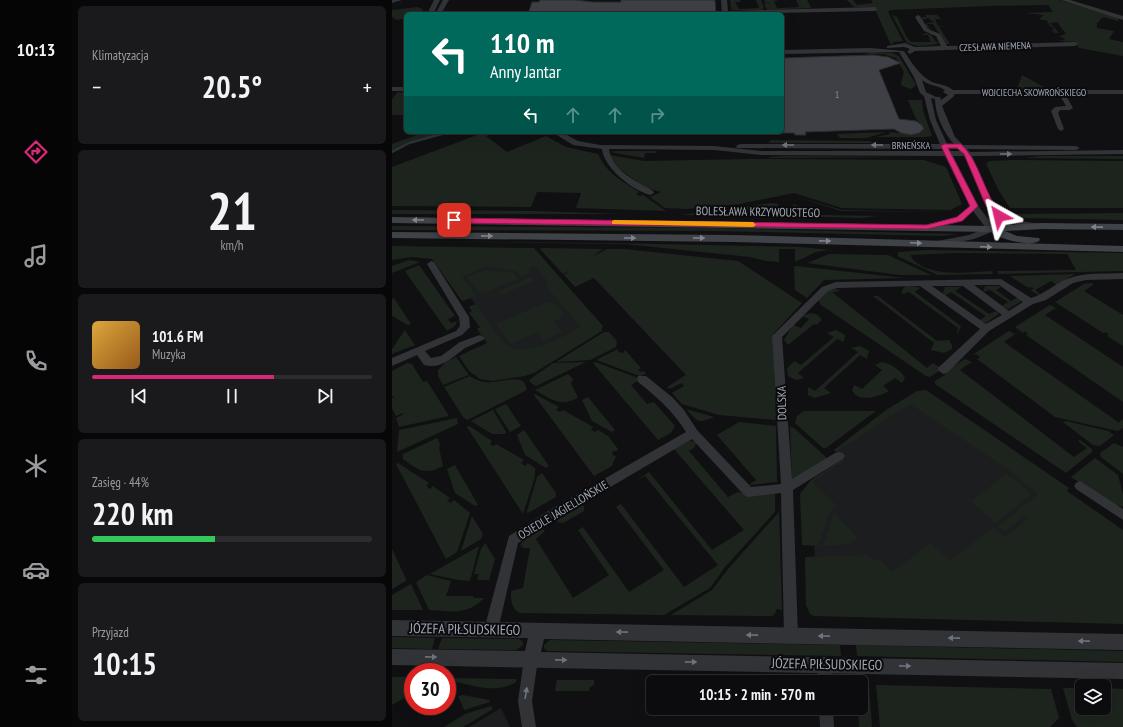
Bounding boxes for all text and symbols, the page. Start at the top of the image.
text: 110 m [490,24,554,61]
icon: left [424,28,476,80]
text: 10:13 [17,38,55,61]
street label: CZESŁAWA NIEMENA [959,39,1031,54]
text: Klimatyzacja [92,47,149,64]
text: Anny Jantar [490,60,561,83]
text: 20.5° [202,67,262,106]
text: − [92,73,101,101]
text: + [363,73,372,101]
street label: WOJCIECHA SKOWROŃSKIEGO [982,86,1087,99]
house number: 1 [835,89,839,100]
icon: left [520,104,542,126]
icon: ahead [562,104,584,126]
icon: ahead [604,104,626,126]
icon: right [646,104,668,126]
icon: directions [22,138,50,166]
street label: BRNEŃSKA [892,139,930,152]
one-way arrow [781,142,794,148]
one-way arrow [870,142,883,148]
one-way arrow [1000,150,1012,157]
text: 21 [207,177,257,244]
position arrow [978,195,1020,237]
pin [437,203,471,237]
street label: BOLESŁAWA KRZYWOUSTEGO [696,203,821,220]
icon: arrive [443,209,465,231]
one-way arrow [411,217,424,223]
one-way arrow [1090,224,1103,230]
one-way arrow [481,233,494,239]
one-way arrow [624,235,637,241]
one-way arrow [693,235,706,241]
text: km/h [220,237,244,254]
one-way arrow [819,238,832,244]
one-way arrow [910,240,923,246]
icon: music [22,242,50,270]
one-way arrow [980,244,993,250]
text: 101.6 FM [152,327,203,346]
text: Muzyka [152,346,186,363]
icon: phone [22,347,50,375]
icon: previous [128,385,150,407]
icon: pause [221,385,243,407]
icon: next [314,385,336,407]
street label: DOLSKA [774,385,789,420]
icon: climate [22,452,50,480]
text: Zasięg · 44% [92,474,149,491]
street label: OSIEDLE JAGIELLOŃSKIE [515,477,610,542]
text: 220 km [92,494,173,533]
icon: car [22,556,50,584]
street label: JÓZEFA PIŁSUDSKIEGO [409,619,521,639]
text: Przyjazd [92,624,129,641]
one-way arrow [616,629,628,636]
one-way arrow [745,632,758,638]
one-way arrow [817,633,830,639]
one-way arrow [947,635,960,641]
one-way arrow [1078,637,1090,644]
text: 10:15 [92,644,157,683]
one-way arrow [425,654,437,661]
street label: JÓZEFA PIŁSUDSKIEGO [771,654,883,674]
one-way arrow [555,657,568,663]
one-way arrow [685,659,698,665]
icon: filters [22,661,50,689]
speed limit sign: 30 [404,663,456,715]
one-way arrow [899,663,912,669]
map controls [1075,679,1111,715]
button: layers [1075,679,1111,715]
text: 10:15 · 2 min · 570 m [699,685,815,704]
one-way arrow [523,687,529,699]

